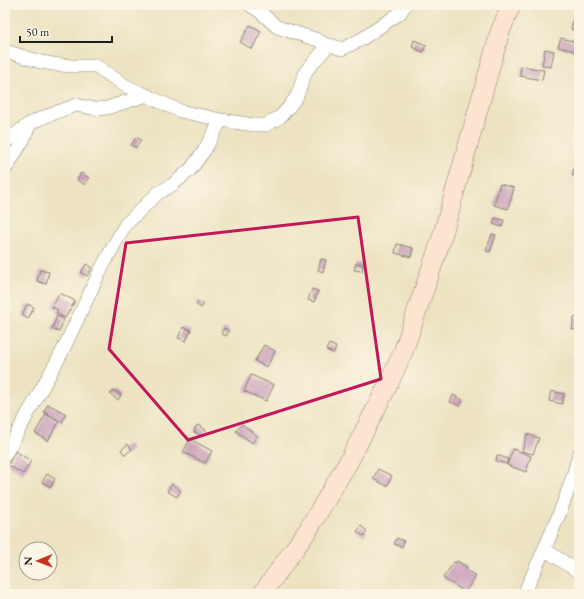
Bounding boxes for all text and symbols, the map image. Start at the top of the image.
scale bar [20,18,112,44]
text: 50 m [26,24,50,40]
north arrow [18,541,58,581]
text: N [21,557,35,566]

